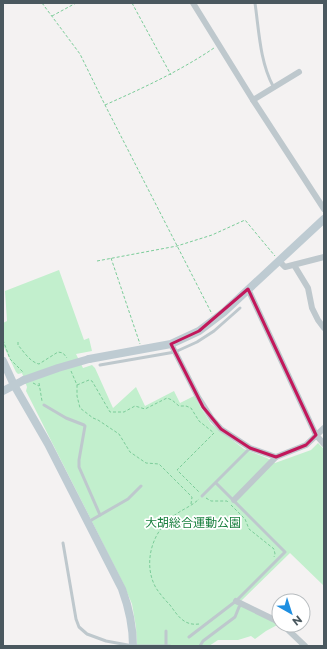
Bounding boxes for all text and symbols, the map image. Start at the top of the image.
park label: 大胡総合運動公園 [145,515,241,530]
north arrow [271,593,311,633]
text: N [289,613,305,629]

